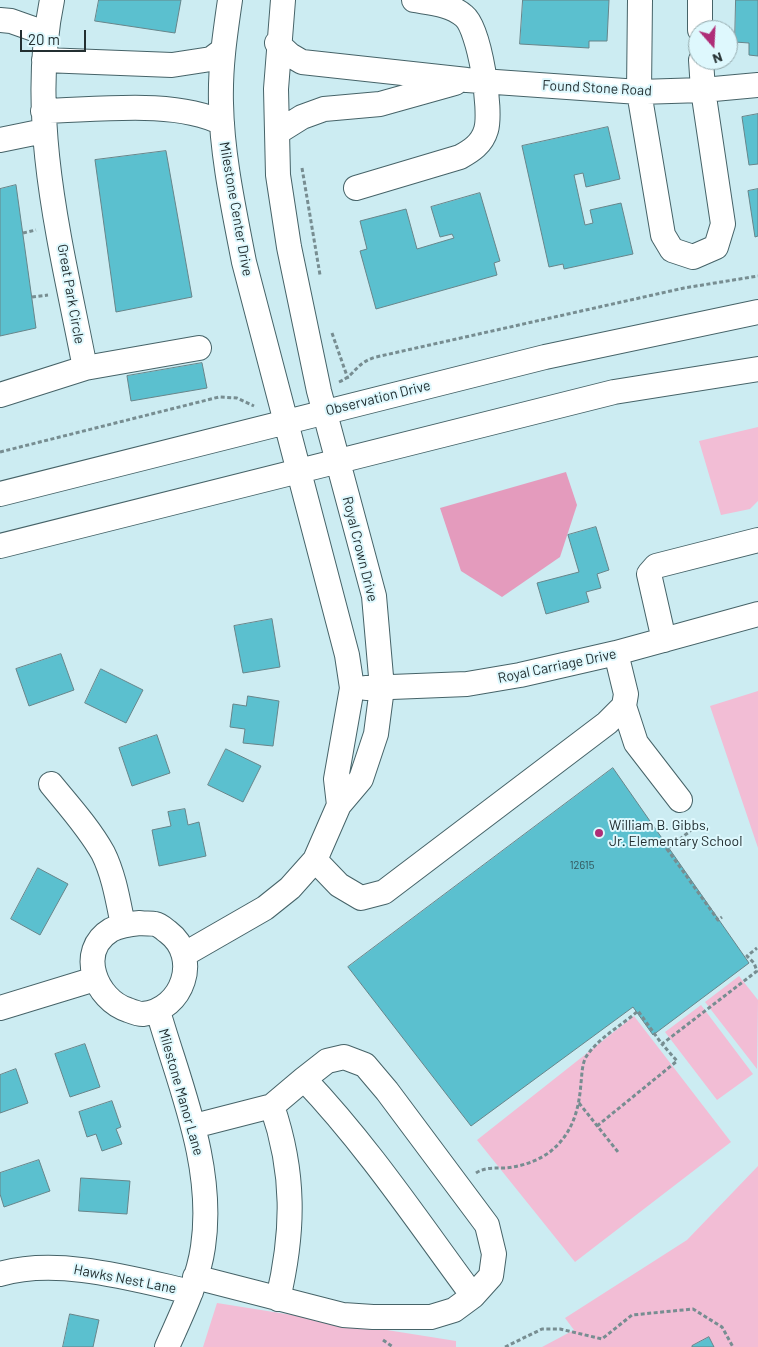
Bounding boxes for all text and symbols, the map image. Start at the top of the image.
scale bar [22,20,89,52]
north arrow [688,20,738,70]
text: 20 m [28,30,60,48]
text: N [711,49,725,68]
street label: Found Stone Road [542,77,652,99]
street label: Milestone Center Drive [216,141,256,277]
street label: Great Park Circle [54,243,88,345]
street label: Observation Drive [324,377,432,419]
street label: Royal Crown Drive [339,495,381,603]
street label: Royal Carriage Drive [496,645,618,687]
place label: William B. Gibbs, Jr. Elementary School [609,817,742,850]
marker: William B. Gibbs, Jr. Elementary School [593,827,605,839]
house number: 12615 [570,858,594,872]
street label: Milestone Manor Lane [155,1027,207,1157]
street label: Hawks Nest Lane [72,1261,178,1297]

